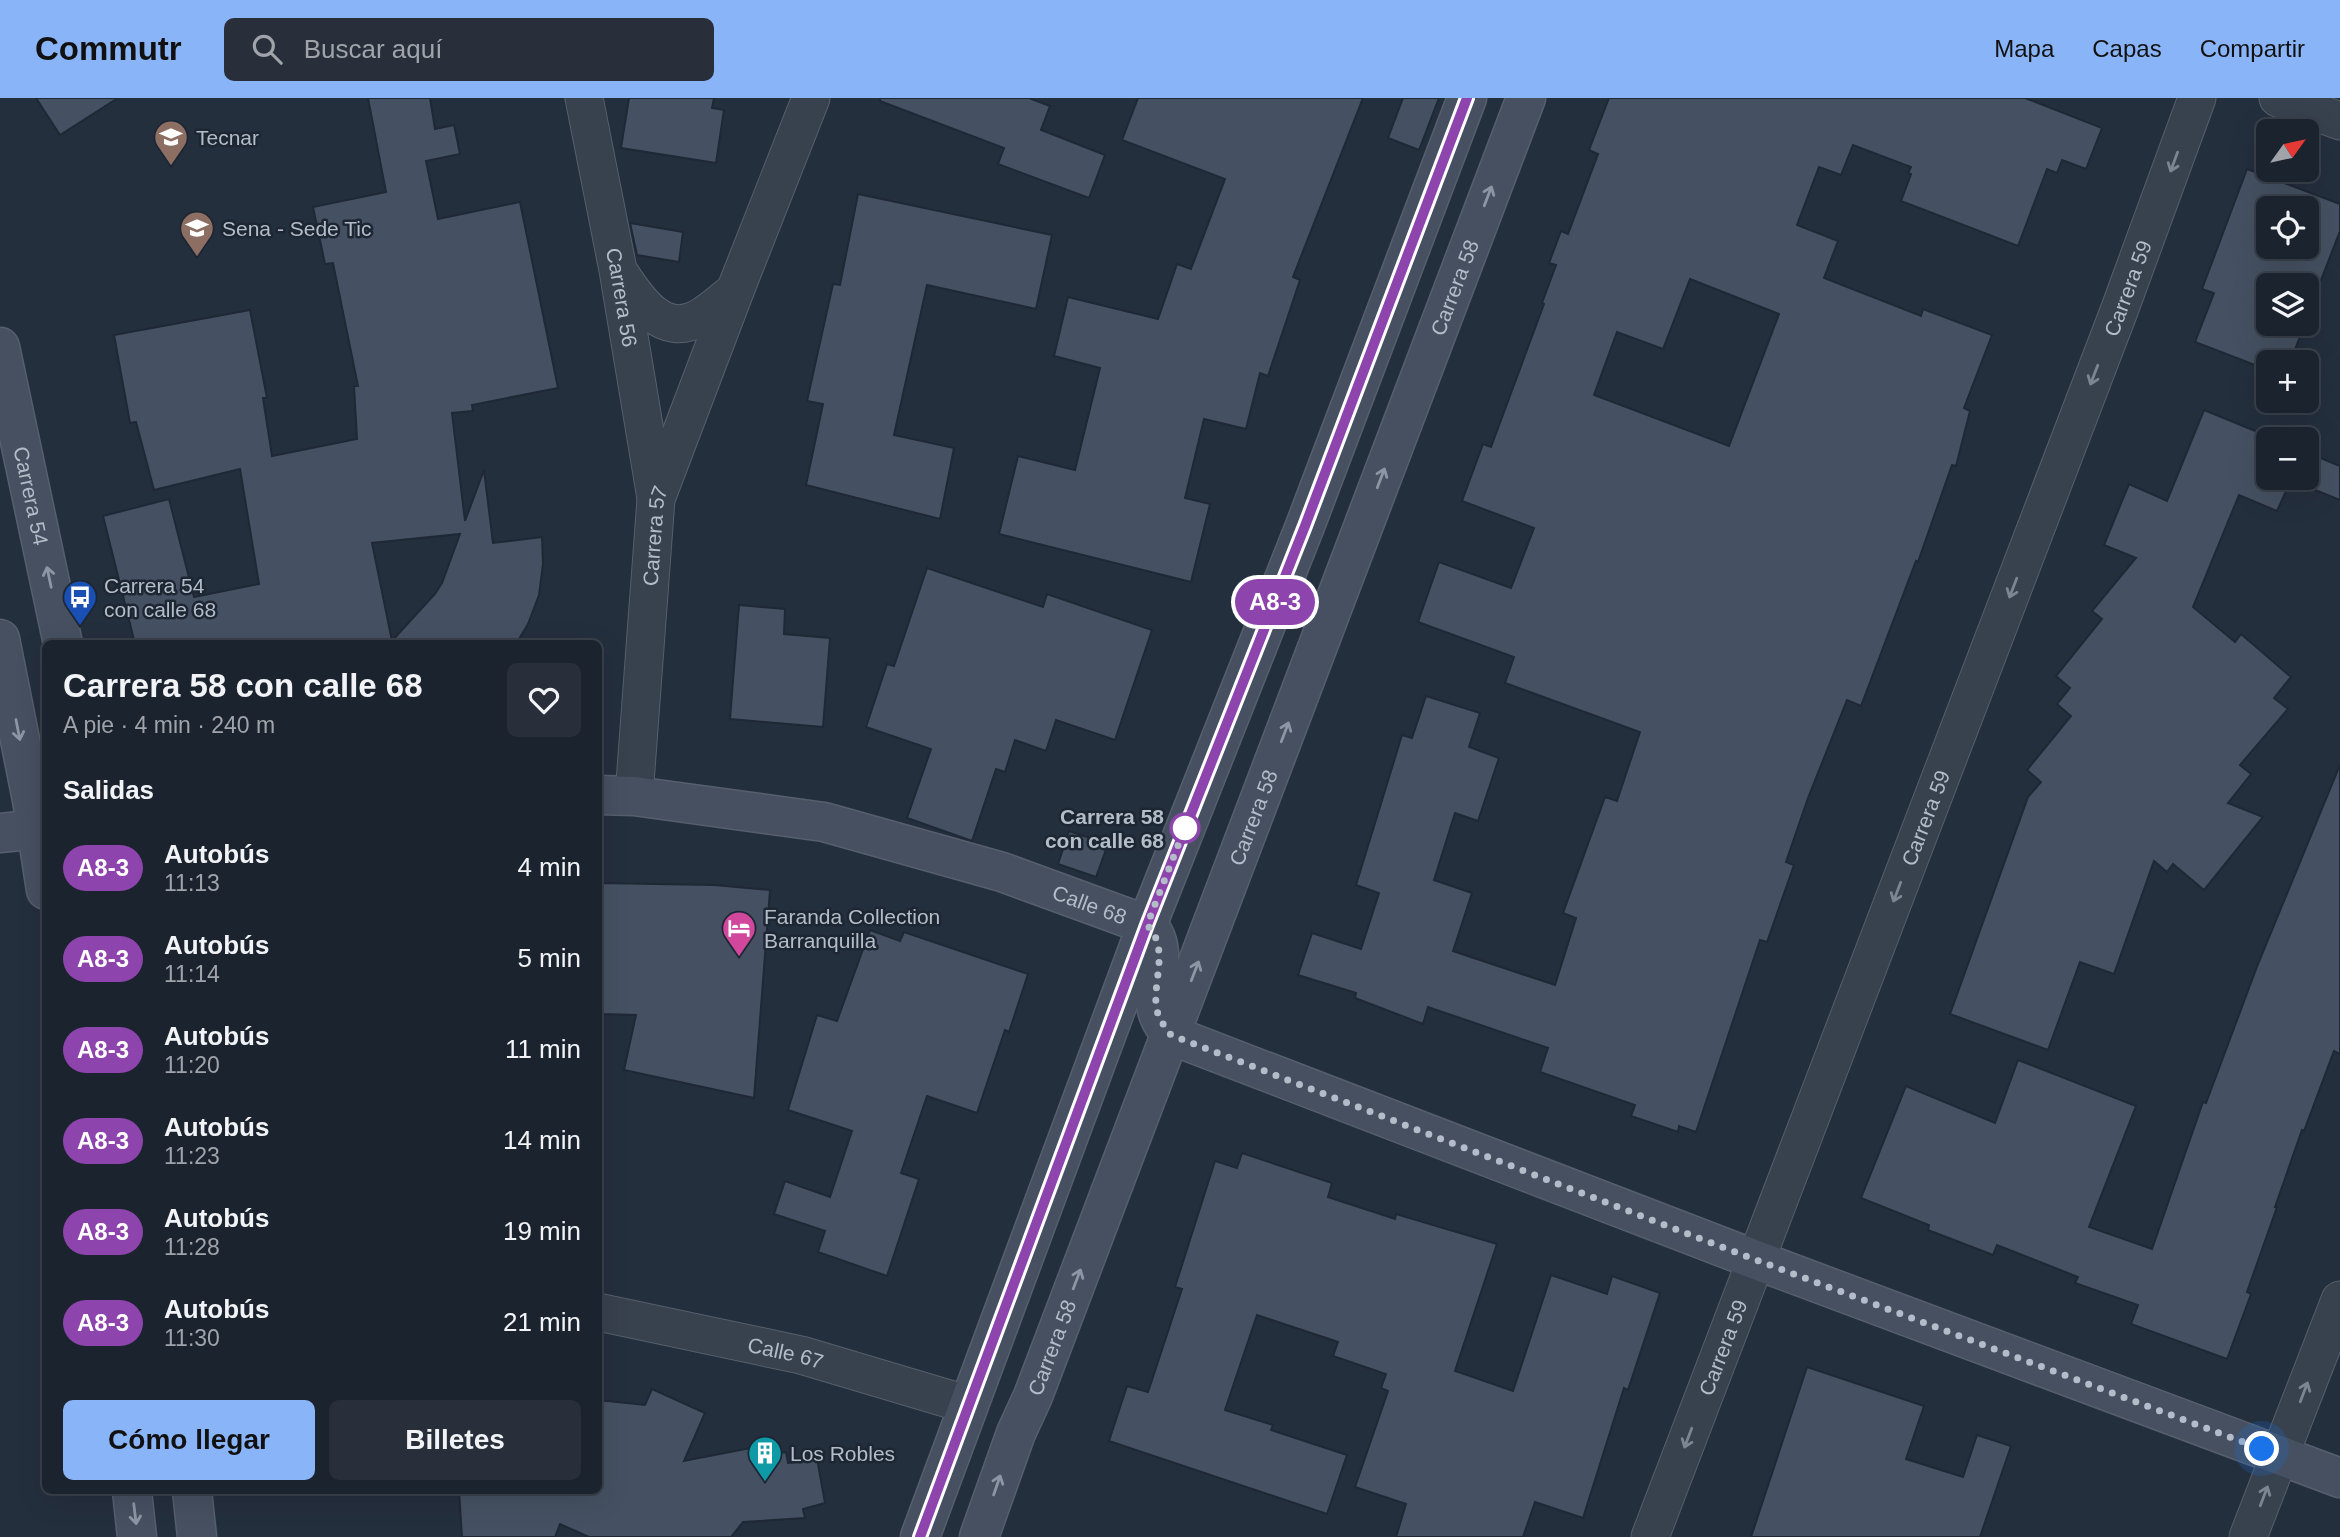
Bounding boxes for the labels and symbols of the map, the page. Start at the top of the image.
school or university icon: Tecnar [152,118,190,167]
north arrow [2256,119,2319,182]
place label: Tecnar [196,126,259,149]
one-way arrow [2166,151,2179,173]
one-way arrow [1483,186,1496,208]
school or university icon: Sena - Sede Tic [178,209,216,258]
place label: Sena - Sede Tic [222,217,371,240]
street label: Carrera 58 [1425,236,1483,338]
street label: Carrera 59 [2099,237,2155,339]
street label: Carrera 56 [602,246,642,349]
one-way arrow [2087,364,2100,386]
street label: Carrera 54 [10,444,53,548]
one-way arrow [1376,467,1388,489]
street label: Carrera 57 [638,482,672,587]
one-way arrow [42,566,56,589]
place label: Carrera 54 con calle 68 [104,574,216,621]
one-way arrow [2006,576,2018,598]
bus stop icon: Carrera 54 con calle 68 [61,578,99,627]
line badge: A8-3 [1226,579,1324,625]
one-way arrow [12,718,26,741]
one-way arrow [1279,721,1292,743]
street label: Carrera 58 [1224,766,1281,868]
street label: Carrera 59 [1896,767,1954,869]
place label: Carrera 58 con calle 68 [1045,805,1164,852]
marker: Carrera 58 con calle 68 [1170,813,1200,843]
street label: Calle 68 [1049,880,1130,928]
one-way arrow [1889,880,1902,902]
place label: Faranda Collection Barranquilla [764,905,940,952]
hotel icon: Faranda Collection Barranquilla [720,909,758,958]
one-way arrow [1189,960,1202,982]
one-way arrow [1072,1268,1085,1290]
street label: Carrera 58 [1023,1296,1080,1399]
street label: Carrera 59 [1694,1296,1751,1398]
street label: Calle 67 [746,1333,826,1373]
one-way arrow [2299,1381,2312,1403]
one-way arrow [1680,1427,1693,1449]
your location [2244,1431,2279,1466]
building icon: Los Robles [746,1434,784,1483]
place label: Los Robles [790,1442,895,1465]
one-way arrow [992,1475,1005,1496]
one-way arrow [2258,1486,2271,1508]
one-way arrow [128,1502,141,1525]

